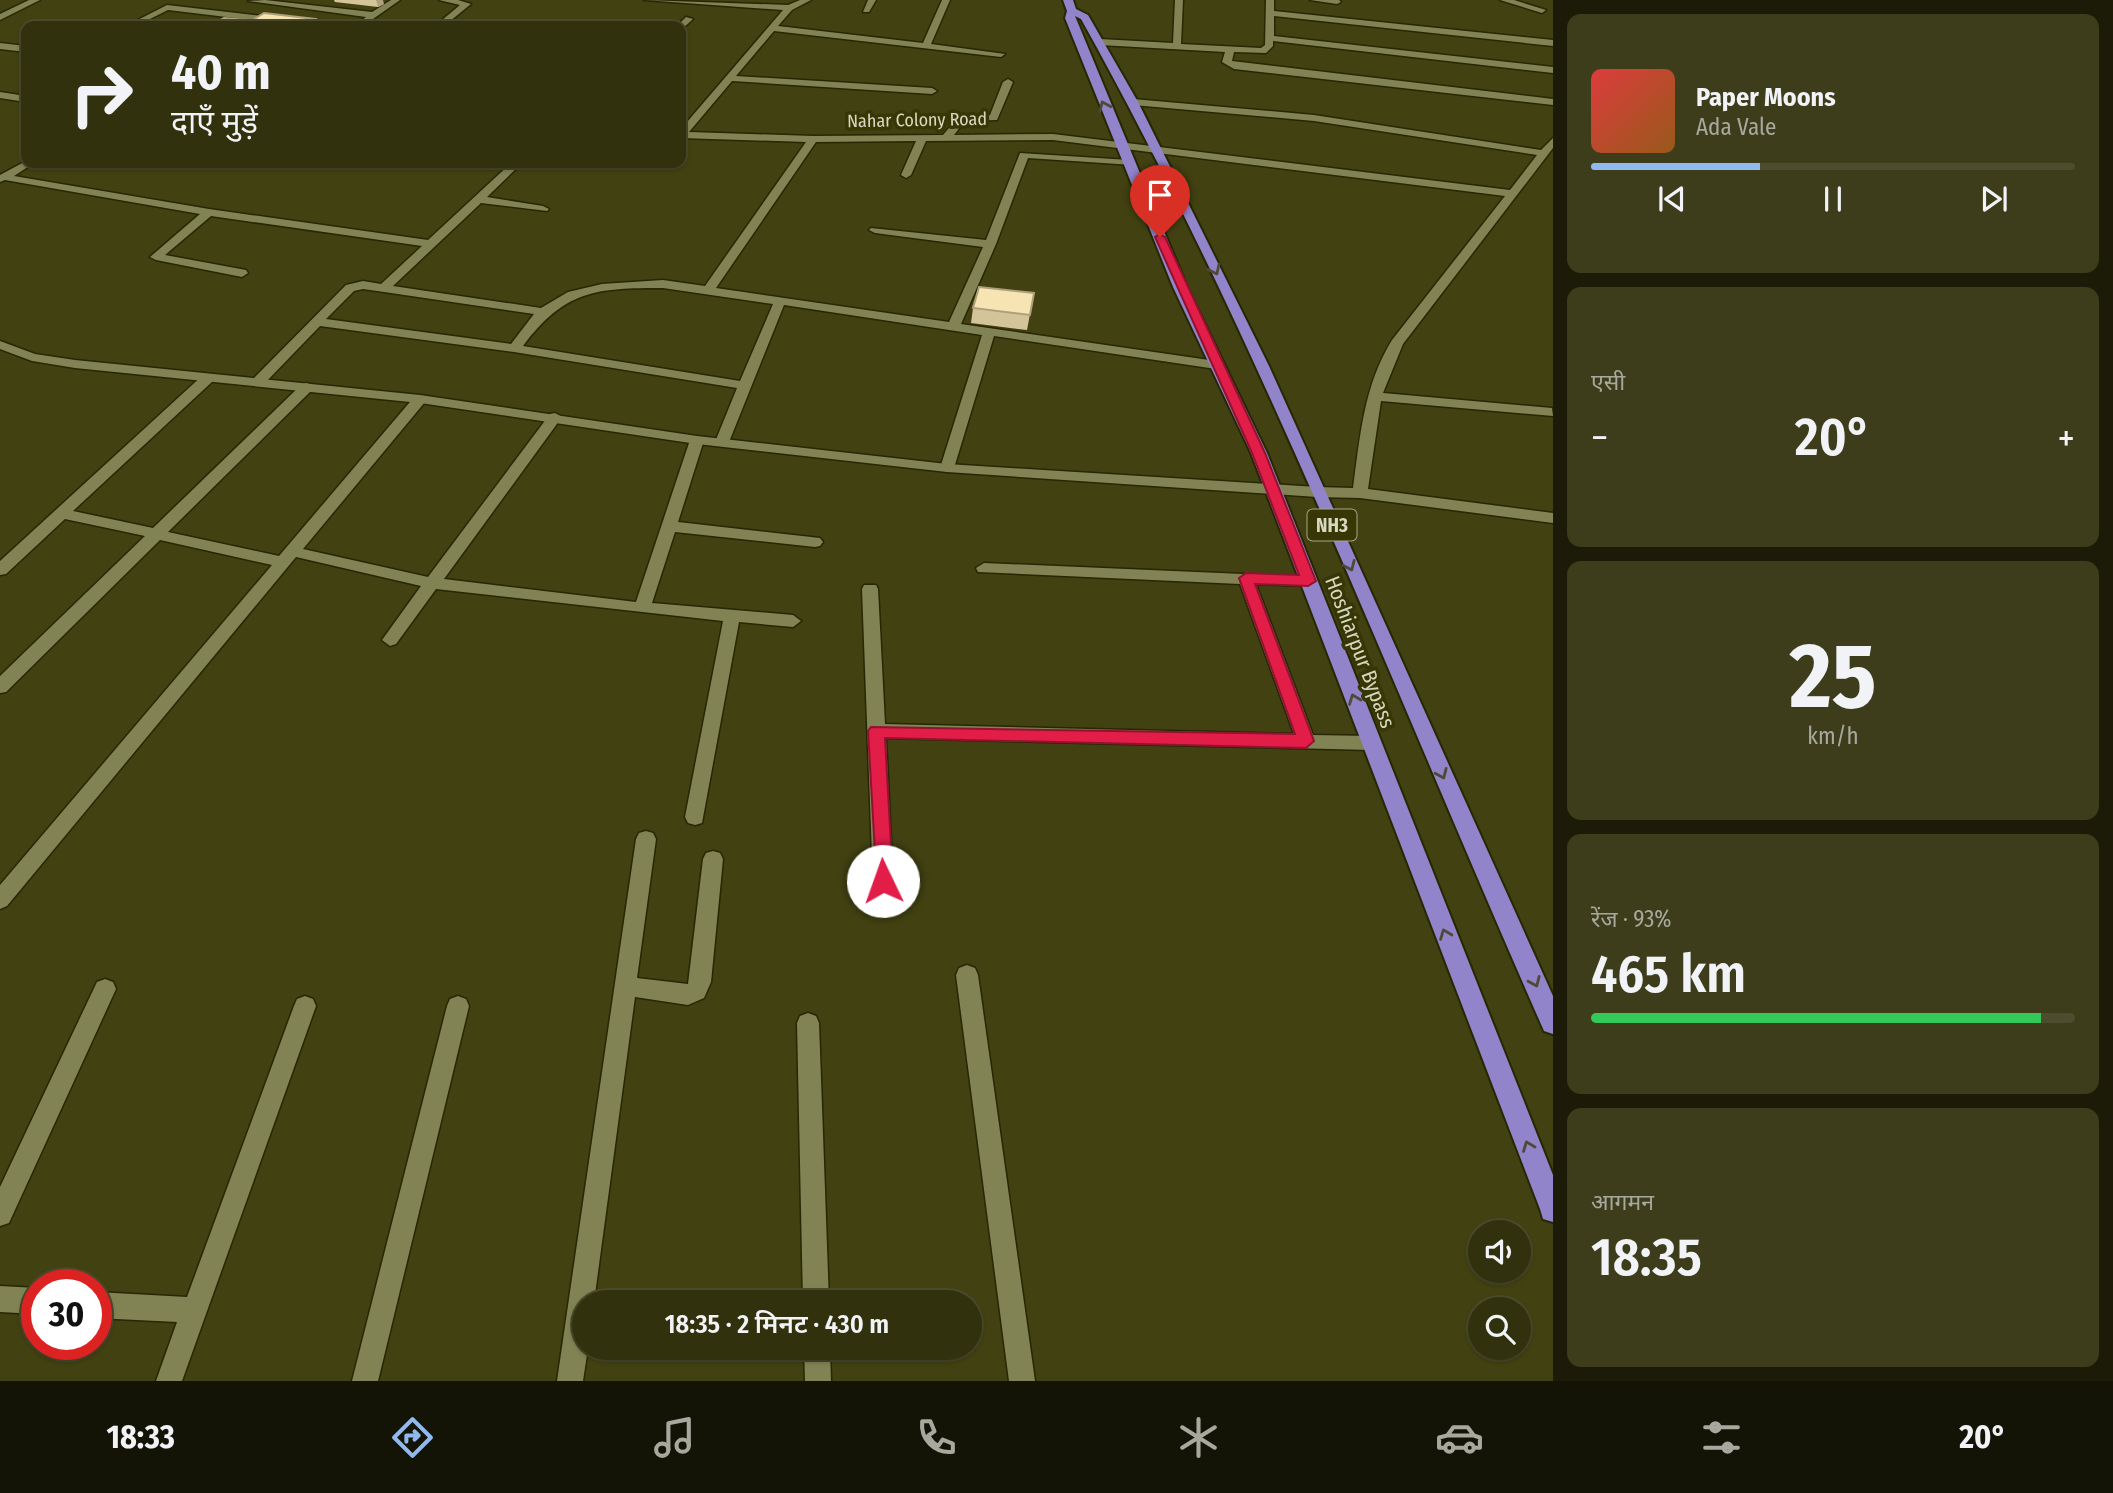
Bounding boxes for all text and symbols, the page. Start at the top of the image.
text: 40 m [171,43,271,102]
icon: right [56,49,147,140]
text: Paper Moons [1696,82,1836,113]
one-way arrow [1098,101,1112,113]
text: दाएँ मुड़ें [171,103,258,141]
street label: Nahar Colony Road [847,108,987,132]
text: Ada Vale [1696,113,1776,141]
pin [1130,165,1190,237]
icon: arrive [1141,176,1179,214]
icon: previous [1653,180,1691,218]
icon: pause [1814,180,1852,218]
icon: next [1975,180,2013,218]
one-way arrow [1206,263,1220,275]
text: एसी [1591,368,1625,396]
text: 20° [1795,406,1871,469]
text: − [1591,415,1608,461]
text: + [2058,415,2075,461]
road number: NH3 [1308,510,1356,540]
one-way arrow [1342,559,1356,571]
street label: Hoshiarpur Bypass [1319,572,1401,732]
text: 25 [1790,622,1876,731]
one-way arrow [1348,693,1362,706]
text: km/h [1807,722,1859,750]
one-way arrow [1434,767,1448,779]
position arrow [846,844,920,918]
text: रेंज · 93% [1591,905,1671,933]
one-way arrow [1439,929,1453,941]
text: 465 km [1591,943,1746,1006]
one-way arrow [1527,975,1541,987]
one-way arrow [1523,1140,1537,1152]
text: आगमन [1591,1188,1654,1216]
map controls [1468,1220,1531,1360]
button: sound [1468,1220,1531,1283]
text: 18:35 [1591,1226,1702,1289]
speed limit sign: 30 [21,1269,112,1360]
button: search [1468,1297,1531,1360]
text: 18:35 · 2 मिनट · 430 m [665,1309,889,1340]
icon: directions [388,1413,437,1462]
icon: music [650,1413,699,1462]
icon: phone [912,1413,961,1462]
icon: climate [1174,1413,1223,1462]
icon: car [1435,1413,1484,1462]
icon: filters [1697,1413,1746,1462]
text: 18:33 [106,1418,175,1456]
text: 20° [1959,1418,2006,1456]

